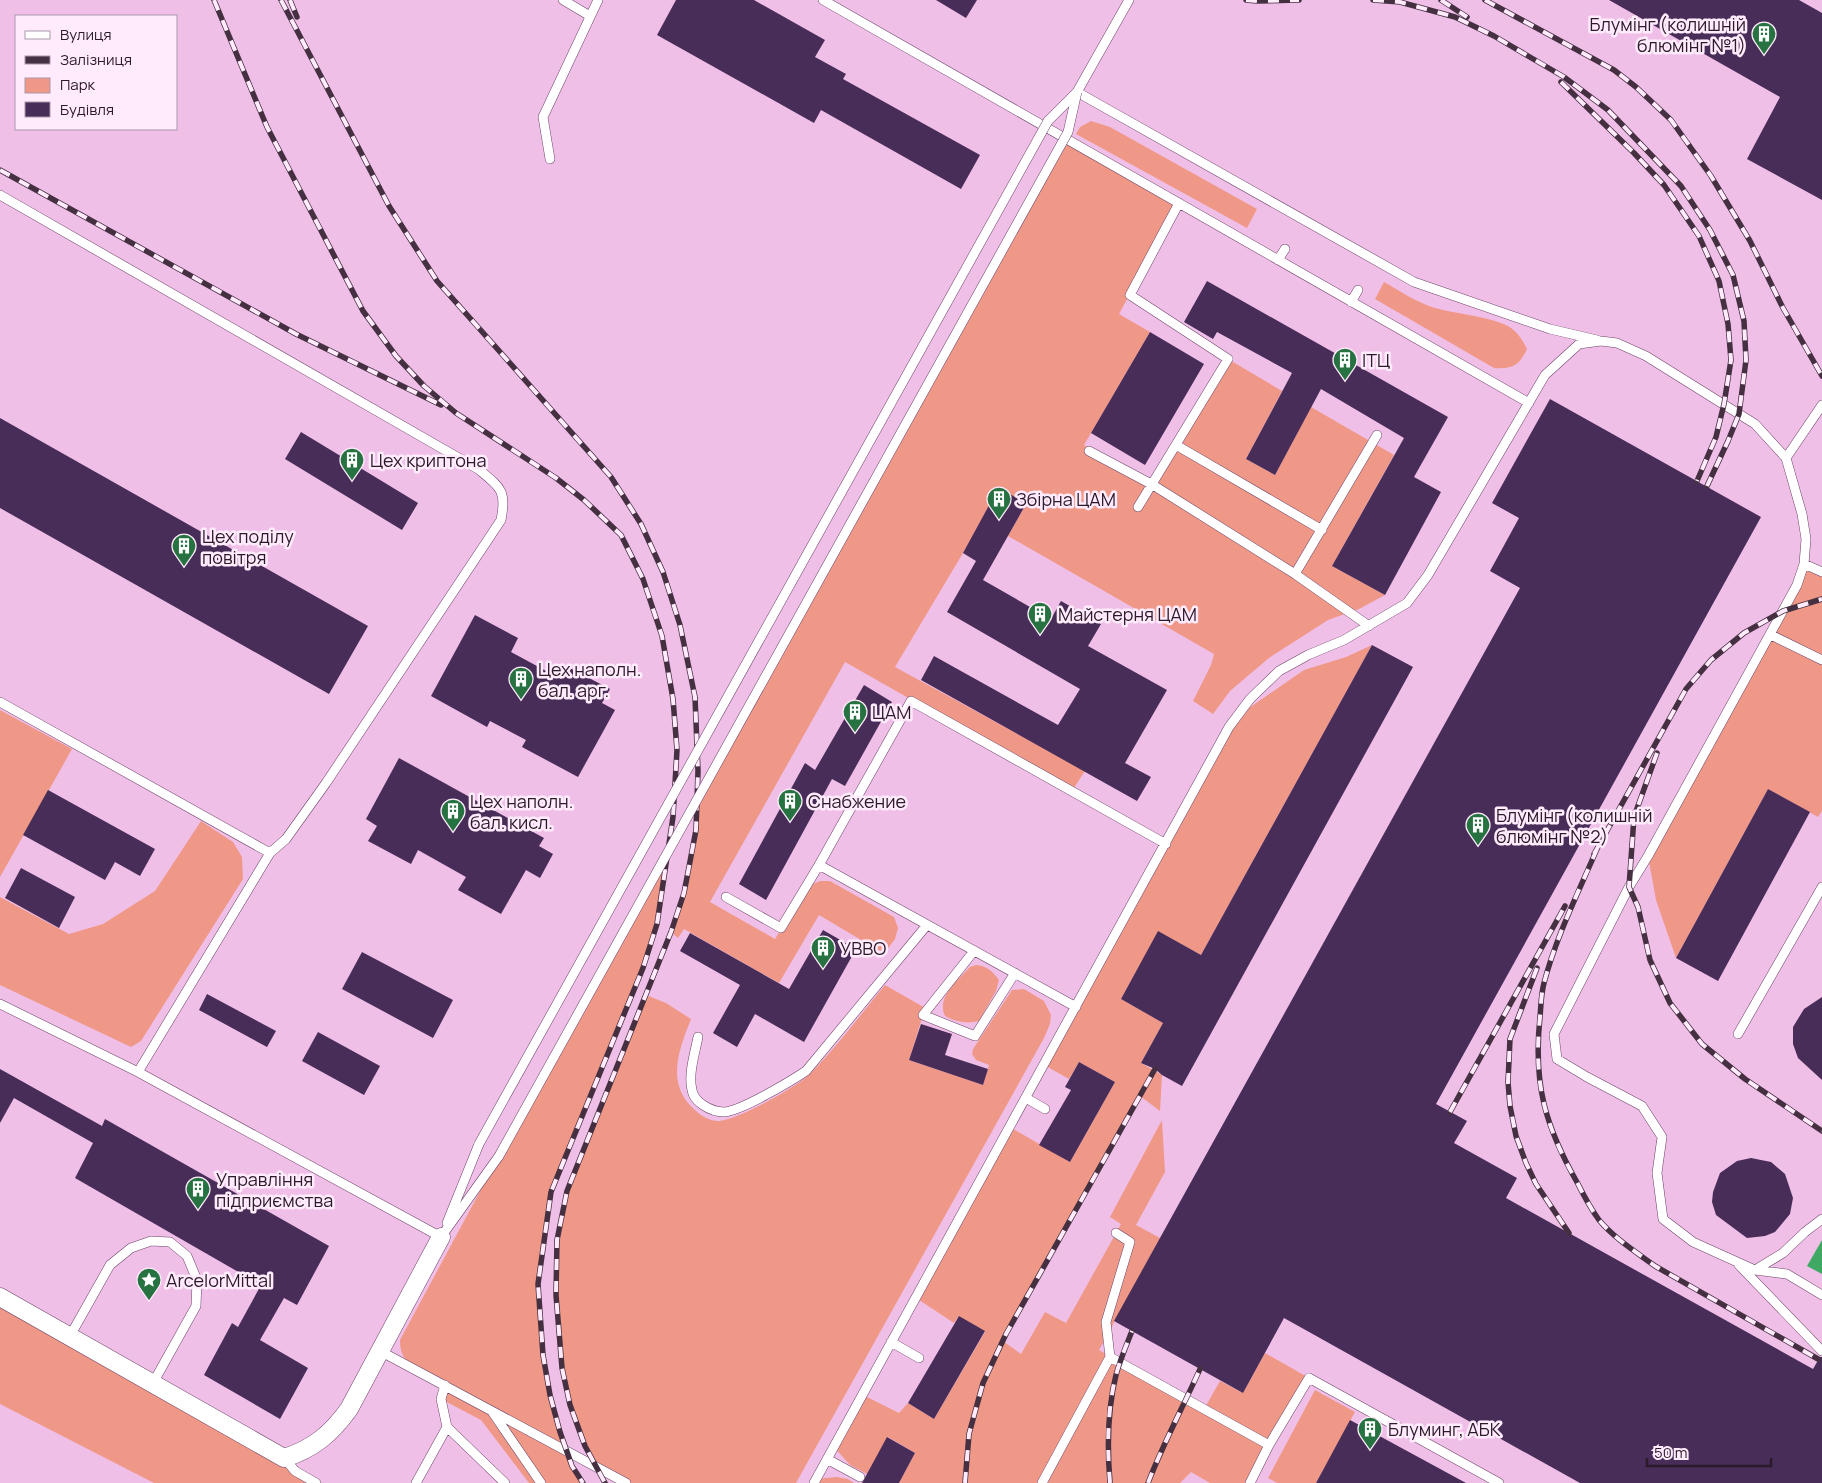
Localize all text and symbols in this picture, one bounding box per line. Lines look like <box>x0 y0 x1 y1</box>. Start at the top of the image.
place label: Блумінг (колишній блюмінг №1) <box>1590 12 1746 57</box>
legend <box>15 15 178 130</box>
building icon: Блумінг (колишній блюмінг №1) <box>1751 21 1777 55</box>
text: Вулиця <box>60 24 112 45</box>
text: Залізниця <box>60 49 132 70</box>
text: Парк <box>60 74 96 95</box>
text: Будівля <box>60 99 114 120</box>
building icon: ІТЦ <box>1332 347 1358 381</box>
place label: ІТЦ <box>1362 348 1390 372</box>
building icon: Цех криптона <box>339 447 365 481</box>
place label: Цех криптона <box>370 448 486 472</box>
building icon: Збірна ЦАМ <box>986 486 1012 520</box>
place label: Збірна ЦАМ <box>1016 487 1116 511</box>
place label: Цех поділу повітря <box>202 524 294 569</box>
building icon: Цех поділу повітря <box>171 533 197 567</box>
building icon: Майстерня ЦАМ <box>1027 601 1053 635</box>
place label: Майстерня ЦАМ <box>1058 602 1197 626</box>
place label: Цех наполн. бал. арг. <box>538 657 641 702</box>
building icon: Цех наполн. бал. арг. <box>508 666 534 700</box>
building icon: ЦАМ <box>842 699 868 733</box>
place label: ЦАМ <box>872 700 911 724</box>
building icon: Снабжение <box>777 788 803 822</box>
place label: Цех наполн. бал. кисл. <box>470 789 573 834</box>
place label: Снабжение <box>808 789 906 813</box>
building icon: Цех наполн. бал. кисл. <box>440 798 466 832</box>
place label: Блумінг (колишній блюмінг №2) <box>1496 803 1652 848</box>
building icon: Блумінг (колишній блюмінг №2) <box>1465 812 1491 846</box>
building icon: УВВО <box>810 935 836 969</box>
place label: УВВО <box>840 936 886 960</box>
place label: Управління підприємства <box>216 1167 333 1212</box>
building icon: Управління підприємства <box>185 1176 211 1210</box>
place icon: ArcelorMittal <box>136 1267 162 1301</box>
place label: ArcelorMittal <box>166 1268 272 1292</box>
building icon: Блуминг, АБК <box>1357 1416 1383 1450</box>
place label: Блуминг, АБК <box>1388 1417 1501 1441</box>
scale bar <box>1647 1436 1771 1468</box>
text: 50 m <box>1654 1442 1688 1463</box>

